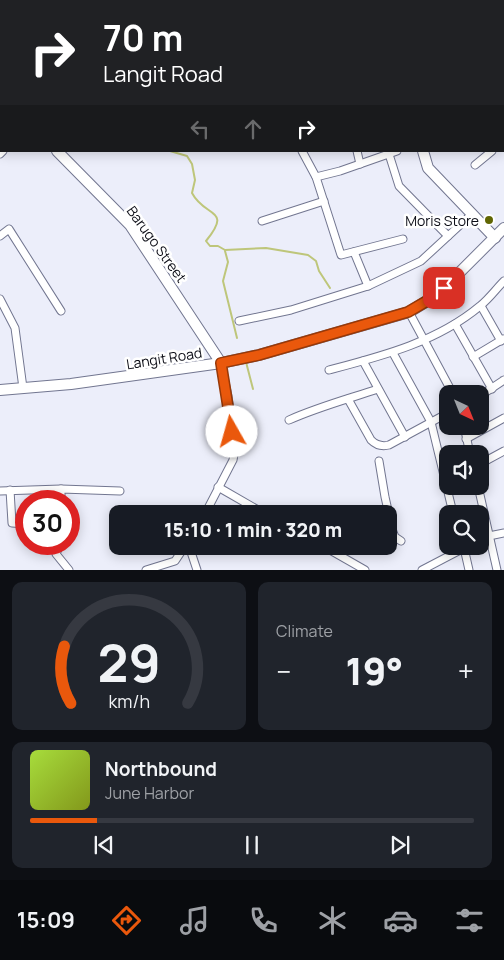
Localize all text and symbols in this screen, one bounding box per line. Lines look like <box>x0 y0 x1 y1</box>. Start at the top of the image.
text: 70 m <box>103 14 183 62</box>
icon: right <box>20 20 85 85</box>
text: Langit Road <box>103 59 223 89</box>
icon: left <box>186 115 214 143</box>
icon: ahead <box>239 115 267 143</box>
icon: right <box>292 115 320 143</box>
street label: Barugo Street <box>123 202 191 286</box>
place label: Moris Store <box>405 211 479 230</box>
marker: Moris Store <box>483 214 495 226</box>
pin <box>423 267 465 309</box>
icon: arrive <box>430 274 458 302</box>
street label: Langit Road <box>125 343 203 373</box>
north arrow <box>439 385 489 435</box>
map controls <box>439 385 489 555</box>
position arrow <box>205 405 257 457</box>
button: sound <box>439 445 489 495</box>
speed limit sign: 30 <box>15 490 80 555</box>
button: search <box>439 505 489 555</box>
text: 15:10 · 1 min · 320 m <box>164 517 342 543</box>
text: Climate <box>276 620 333 642</box>
text: 29 <box>97 627 161 698</box>
text: 19° <box>345 644 403 696</box>
text: − <box>276 652 291 690</box>
text: + <box>458 652 474 690</box>
text: km/h <box>108 689 150 713</box>
text: Northbound <box>105 756 217 782</box>
text: June Harbor <box>105 782 194 804</box>
icon: previous <box>90 831 118 859</box>
icon: pause <box>238 831 266 859</box>
icon: next <box>386 831 414 859</box>
icon: directions <box>109 903 144 938</box>
icon: music <box>177 903 212 938</box>
icon: phone <box>246 903 281 938</box>
icon: climate <box>315 903 350 938</box>
icon: car <box>383 903 418 938</box>
icon: filters <box>452 903 487 938</box>
text: 15:09 <box>17 905 75 935</box>

